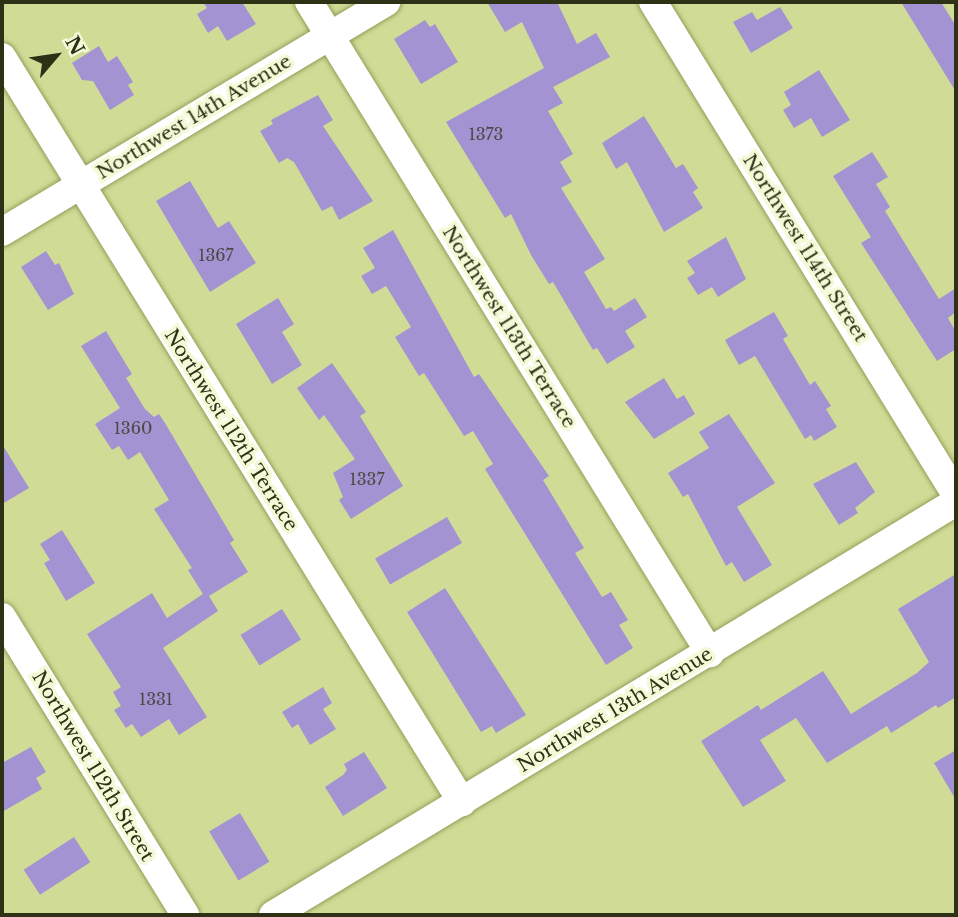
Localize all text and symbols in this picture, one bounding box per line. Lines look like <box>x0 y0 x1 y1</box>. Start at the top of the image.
north arrow <box>21 21 91 91</box>
text: N <box>60 32 89 59</box>
street label: Northwest 14th Avenue <box>92 50 296 184</box>
house number: 1373 <box>469 124 503 144</box>
street label: Northwest 114th Street <box>738 150 872 346</box>
street label: Northwest 113th Terrace <box>437 222 581 432</box>
house number: 1367 <box>198 245 234 265</box>
street label: Northwest 112th Terrace <box>159 325 303 535</box>
house number: 1360 <box>114 418 152 438</box>
house number: 1337 <box>350 469 384 489</box>
street label: Northwest 13th Avenue <box>513 643 717 777</box>
street label: Northwest 112th Street <box>27 667 159 865</box>
house number: 1331 <box>139 689 173 709</box>

